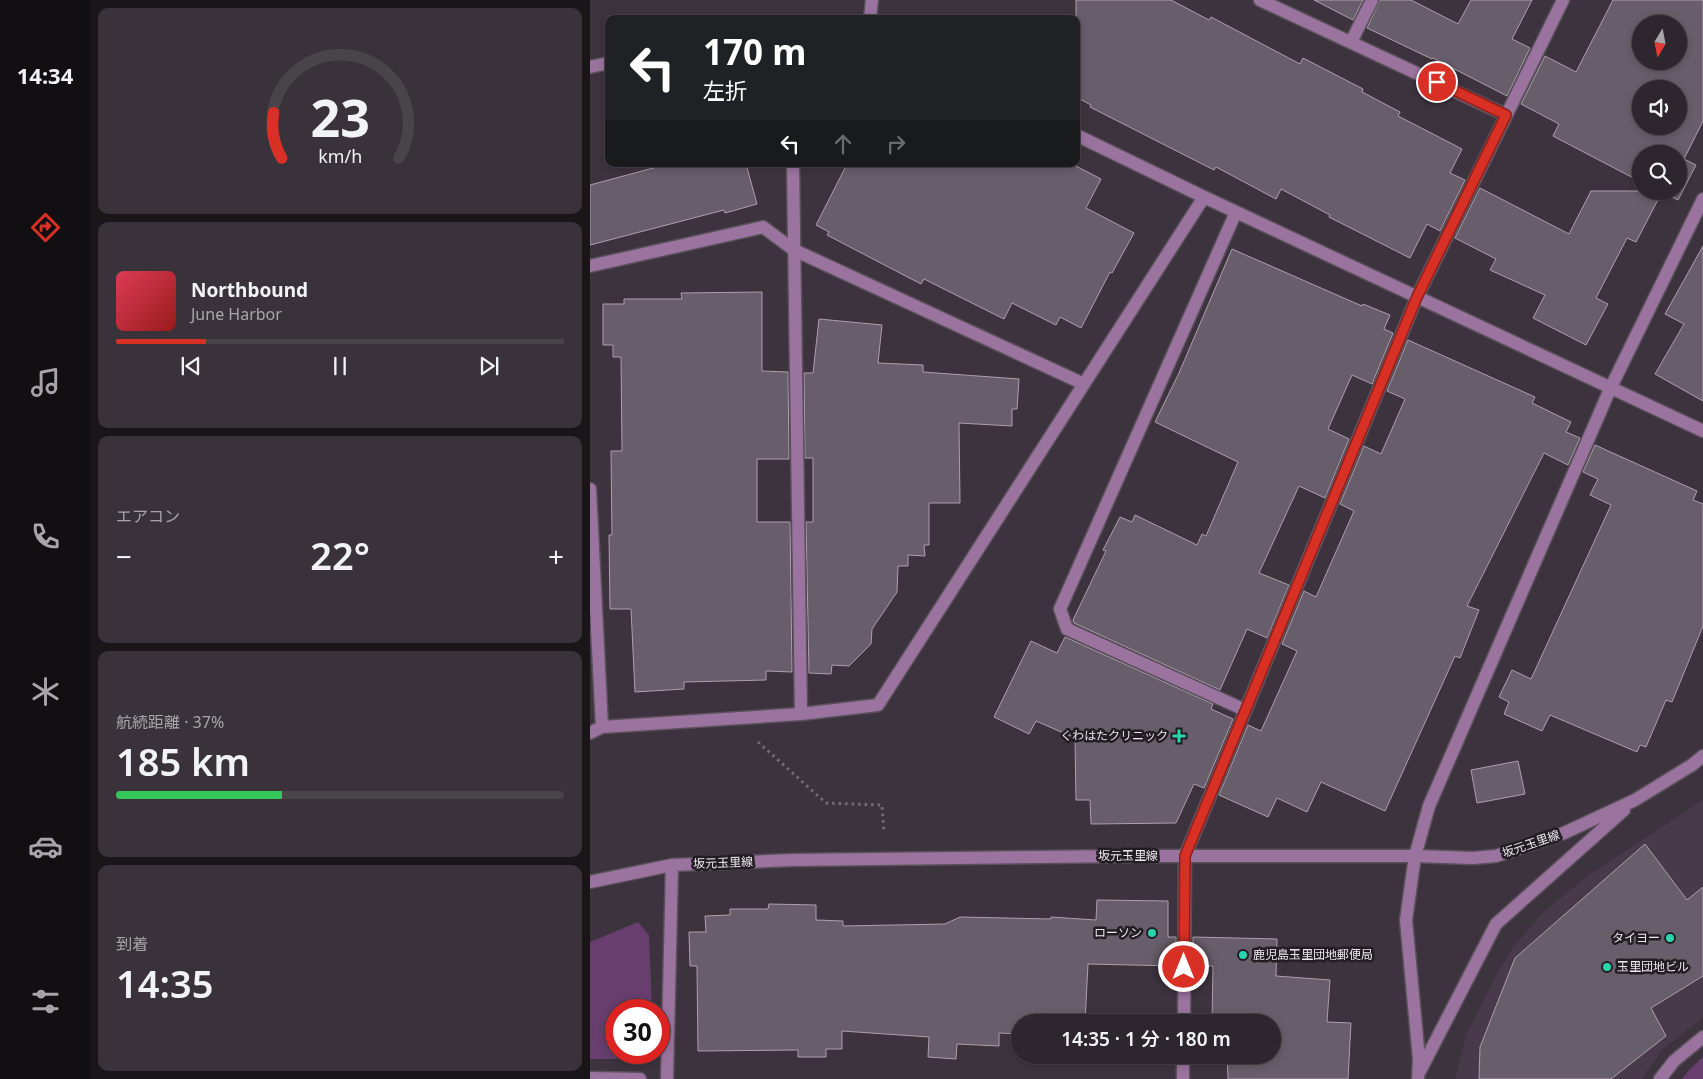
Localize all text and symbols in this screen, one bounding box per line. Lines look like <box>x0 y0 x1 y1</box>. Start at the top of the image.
north arrow <box>1632 15 1688 70</box>
map controls <box>1632 15 1687 200</box>
text: 170 m <box>703 28 806 75</box>
icon: left <box>620 35 685 100</box>
text: 14:34 <box>17 60 73 90</box>
pin <box>1416 61 1458 103</box>
icon: arrive <box>1423 68 1451 96</box>
text: 左折 <box>703 75 747 105</box>
button: sound <box>1632 80 1687 135</box>
text: 23 <box>310 81 370 152</box>
icon: left <box>776 130 804 158</box>
icon: ahead <box>829 130 857 158</box>
icon: right <box>882 130 910 158</box>
text: km/h <box>318 144 362 168</box>
button: search <box>1632 145 1687 200</box>
icon: directions <box>28 210 63 245</box>
text: Northbound <box>191 277 308 303</box>
text: June Harbor <box>191 303 282 325</box>
icon: previous <box>177 352 205 380</box>
icon: pause <box>326 352 354 380</box>
icon: next <box>475 352 503 380</box>
icon: music <box>28 365 63 400</box>
text: エアコン <box>116 505 180 527</box>
icon: phone <box>28 519 63 554</box>
text: 22° <box>310 529 370 581</box>
text: − <box>116 537 132 575</box>
text: + <box>548 537 564 575</box>
icon: climate <box>28 674 63 709</box>
text: 航続距離 · 37% <box>116 711 224 733</box>
place label: くわはたクリニック <box>1060 727 1168 744</box>
marker: くわはたクリニック <box>1172 729 1186 743</box>
text: 185 km <box>116 735 250 787</box>
street label: 坂元玉里線 <box>1500 826 1562 861</box>
icon: car <box>28 829 63 864</box>
street label: 坂元玉里線 <box>1098 847 1158 864</box>
street label: 坂元玉里線 <box>693 853 753 872</box>
place label: ローソン <box>1094 924 1142 941</box>
marker: ローソン <box>1146 927 1158 939</box>
place label: タイヨー <box>1612 929 1660 946</box>
marker: タイヨー <box>1664 932 1676 944</box>
text: 到着 <box>116 933 148 955</box>
position arrow <box>1157 940 1209 992</box>
place label: 鹿児島玉里団地郵便局 <box>1253 946 1373 963</box>
marker: 鹿児島玉里団地郵便局 <box>1237 949 1249 961</box>
text: 14:35 <box>116 957 213 1009</box>
place label: 玉里団地ビル <box>1617 958 1689 975</box>
marker: 玉里団地ビル <box>1601 961 1613 973</box>
icon: filters <box>28 984 63 1019</box>
speed limit sign: 30 <box>605 999 670 1064</box>
text: 14:35 · 1 分 · 180 m <box>1061 1026 1231 1052</box>

